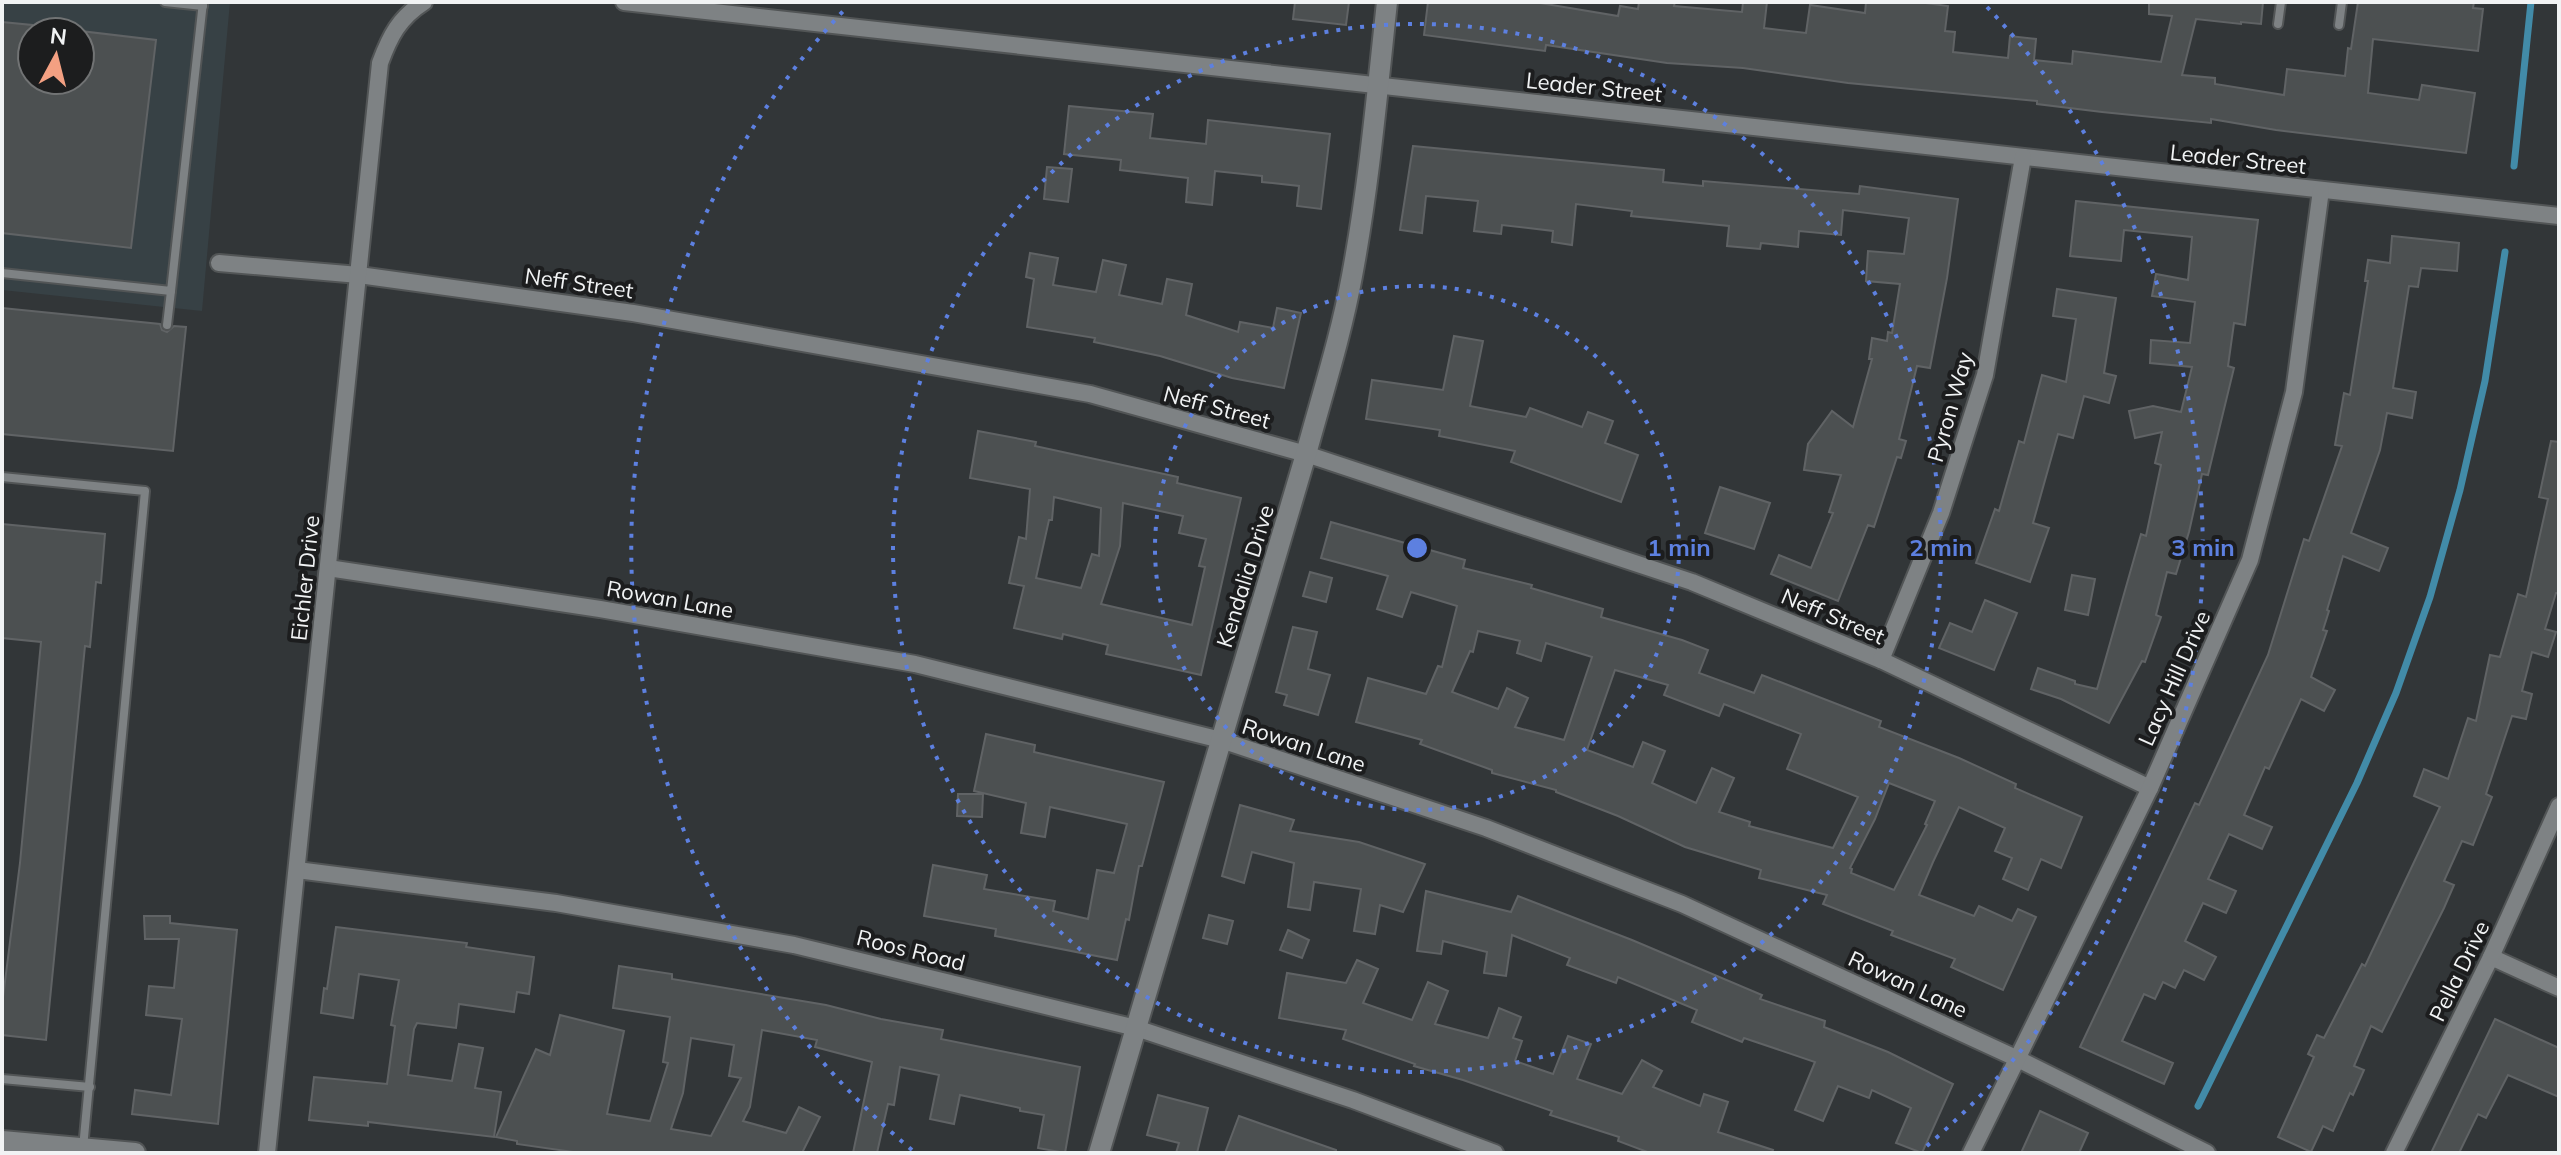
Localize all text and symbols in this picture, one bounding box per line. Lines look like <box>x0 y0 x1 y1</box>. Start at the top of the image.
north arrow <box>16 16 96 96</box>
text: N <box>48 21 68 51</box>
street label: Leader Street <box>1525 66 1664 108</box>
street label: Leader Street <box>2169 138 2308 180</box>
street label: Neff Street <box>523 262 635 305</box>
street label: Pyron Way <box>1921 349 1979 465</box>
street label: Neff Street <box>1160 379 1274 435</box>
street label: Kendalia Drive <box>1210 501 1280 651</box>
street label: Eichler Drive <box>284 514 326 642</box>
text: 1 min <box>1647 532 1711 562</box>
text: 2 min <box>1909 532 1973 562</box>
text: 3 min <box>2171 532 2235 562</box>
centre of rings <box>1403 534 1431 562</box>
street label: Rowan Lane <box>604 574 736 624</box>
street label: Neff Street <box>1777 582 1889 650</box>
street label: Lacy Hill Drive <box>2132 606 2216 750</box>
street label: Rowan Lane <box>1239 712 1369 778</box>
street label: Pella Drive <box>2423 916 2495 1026</box>
street label: Roos Road <box>854 923 968 977</box>
street label: Rowan Lane <box>1844 944 1972 1024</box>

